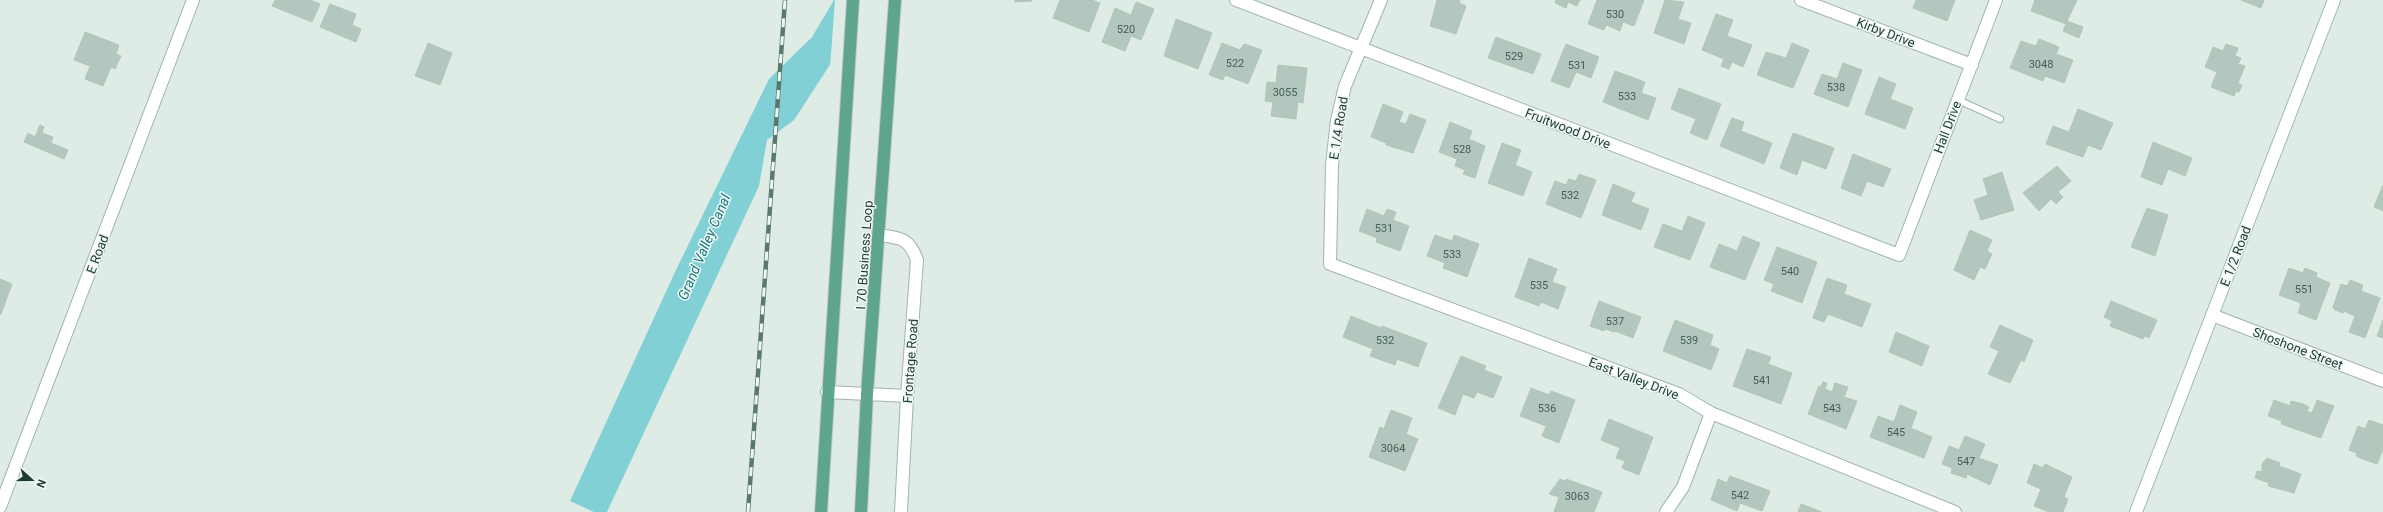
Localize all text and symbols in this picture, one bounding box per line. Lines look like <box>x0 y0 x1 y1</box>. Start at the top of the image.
house number: 530 <box>1606 8 1624 21</box>
street label: Kirby Drive <box>1854 14 1917 51</box>
house number: 520 <box>1117 23 1135 36</box>
house number: 529 <box>1505 50 1523 63</box>
house number: 522 <box>1226 57 1244 70</box>
house number: 3048 <box>2029 58 2053 71</box>
house number: 531 <box>1568 59 1586 72</box>
house number: 538 <box>1827 81 1845 94</box>
house number: 3055 <box>1273 86 1297 99</box>
house number: 533 <box>1618 90 1636 103</box>
street label: E 1/4 Road <box>1326 95 1351 161</box>
street label: Hall Drive <box>1931 99 1964 156</box>
street label: Fruitwood Drive <box>1523 105 1613 152</box>
house number: 528 <box>1453 143 1471 156</box>
house number: 532 <box>1561 189 1579 202</box>
water label: Grand Valley Canal <box>675 191 734 302</box>
street label: I 70 Business Loop <box>853 200 876 310</box>
house number: 531 <box>1375 222 1393 235</box>
street label: E 1/2 Road <box>2217 224 2254 289</box>
street label: E Road <box>83 233 112 276</box>
house number: 533 <box>1443 248 1461 261</box>
house number: 540 <box>1781 265 1799 278</box>
house number: 535 <box>1530 279 1548 292</box>
house number: 551 <box>2295 283 2313 296</box>
house number: 537 <box>1606 315 1624 328</box>
street label: Frontage Road <box>900 318 921 404</box>
street label: Shoshone Street <box>2251 324 2345 373</box>
house number: 532 <box>1376 334 1394 347</box>
house number: 539 <box>1680 334 1698 347</box>
street label: East Valley Drive <box>1587 354 1681 403</box>
house number: 541 <box>1753 374 1771 387</box>
house number: 536 <box>1538 402 1556 415</box>
house number: 543 <box>1823 402 1841 415</box>
house number: 545 <box>1887 426 1905 439</box>
house number: 3064 <box>1381 442 1405 455</box>
house number: 547 <box>1957 455 1975 468</box>
north arrow <box>12 460 52 500</box>
text: N <box>33 477 48 490</box>
house number: 542 <box>1731 489 1749 502</box>
house number: 3063 <box>1565 490 1589 503</box>

